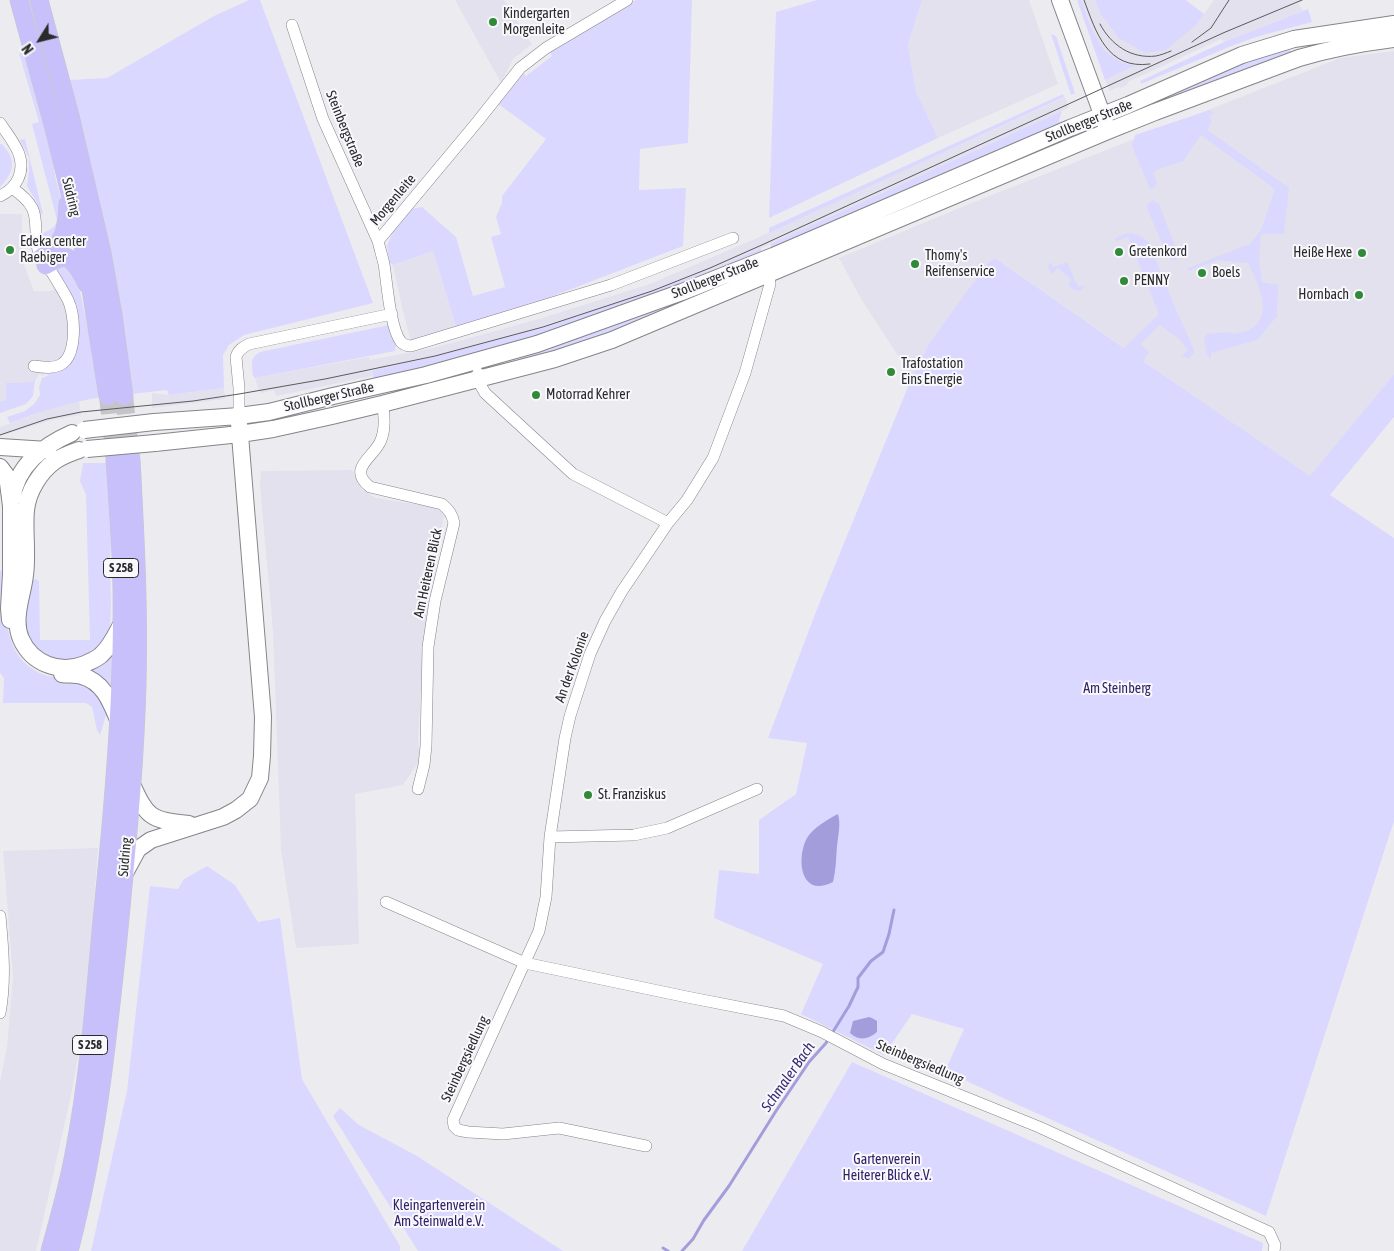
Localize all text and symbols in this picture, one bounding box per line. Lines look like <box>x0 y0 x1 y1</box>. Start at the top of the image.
place label: Kindergarten Morgenleite <box>503 6 570 38</box>
north arrow <box>15 15 65 65</box>
marker: Kindergarten Morgenleite <box>487 16 499 28</box>
text: N <box>19 41 37 57</box>
street label: Steinbergstraße <box>322 88 368 170</box>
street label: Stollberger Straße <box>1043 96 1135 146</box>
street label: Morgenleite <box>367 171 419 229</box>
street label: Südring <box>58 176 84 218</box>
place label: Edeka center Raebiger <box>20 234 86 266</box>
marker: Edeka center Raebiger <box>4 244 16 256</box>
place label: Gretenkord <box>1129 244 1187 260</box>
place label: Heiße Hexe <box>1293 245 1352 261</box>
marker: Gretenkord <box>1113 246 1125 258</box>
marker: Heiße Hexe <box>1356 247 1368 259</box>
place label: Thomy's Reifenservice <box>925 248 995 280</box>
street label: Stollberger Straße <box>669 254 761 302</box>
marker: Thomy's Reifenservice <box>909 258 921 270</box>
place label: Boels <box>1212 265 1240 281</box>
marker: Boels <box>1196 267 1208 279</box>
place label: PENNY <box>1134 273 1170 289</box>
marker: PENNY <box>1118 275 1130 287</box>
place label: Hornbach <box>1298 287 1349 303</box>
marker: Hornbach <box>1353 289 1365 301</box>
place label: Trafostation Eins Energie <box>901 356 963 388</box>
marker: Trafostation Eins Energie <box>885 366 897 378</box>
street label: Stollberger Straße <box>282 378 376 416</box>
place label: Motorrad Kehrer <box>546 387 630 403</box>
marker: Motorrad Kehrer <box>530 389 542 401</box>
street label: Am Heiteren Blick <box>410 527 446 619</box>
road number: S 258 <box>104 558 138 578</box>
street label: An der Kolonie <box>551 629 593 705</box>
park label: Am Steinberg <box>1083 681 1151 697</box>
place label: St. Franziskus <box>598 787 666 803</box>
marker: St. Franziskus <box>582 789 594 801</box>
street label: Südring <box>115 837 135 877</box>
street label: Steinbergsiedlung <box>438 1013 492 1105</box>
road number: S 258 <box>72 1036 108 1054</box>
street label: Steinbergsiedlung <box>874 1036 966 1088</box>
water label: Schmaler Bach <box>757 1039 819 1115</box>
park label: Gartenverein Heiterer Blick e.V. <box>843 1152 931 1184</box>
park label: Kleingartenverein Am Steinwald e.V. <box>393 1198 485 1230</box>

